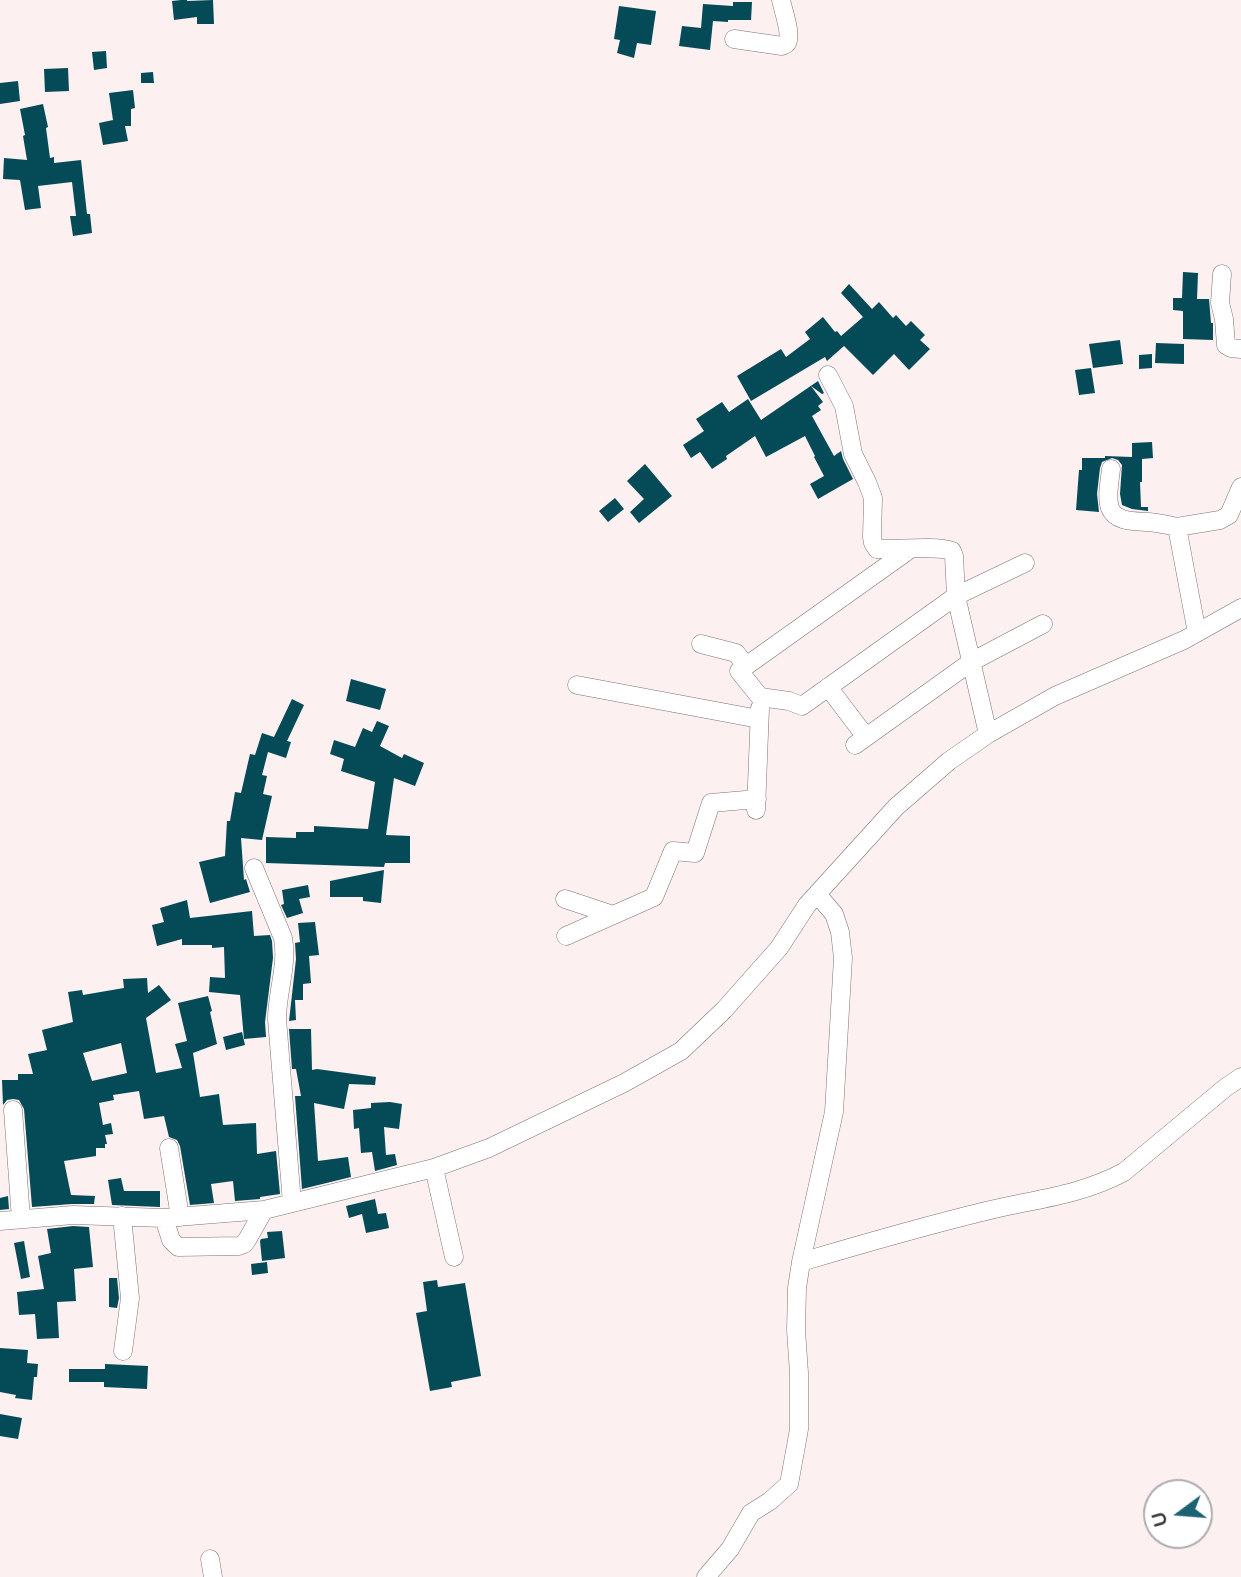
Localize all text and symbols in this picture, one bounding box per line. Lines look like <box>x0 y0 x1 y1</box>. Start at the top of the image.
north arrow <box>1143 1479 1213 1549</box>
text: U <box>1147 1509 1172 1529</box>

